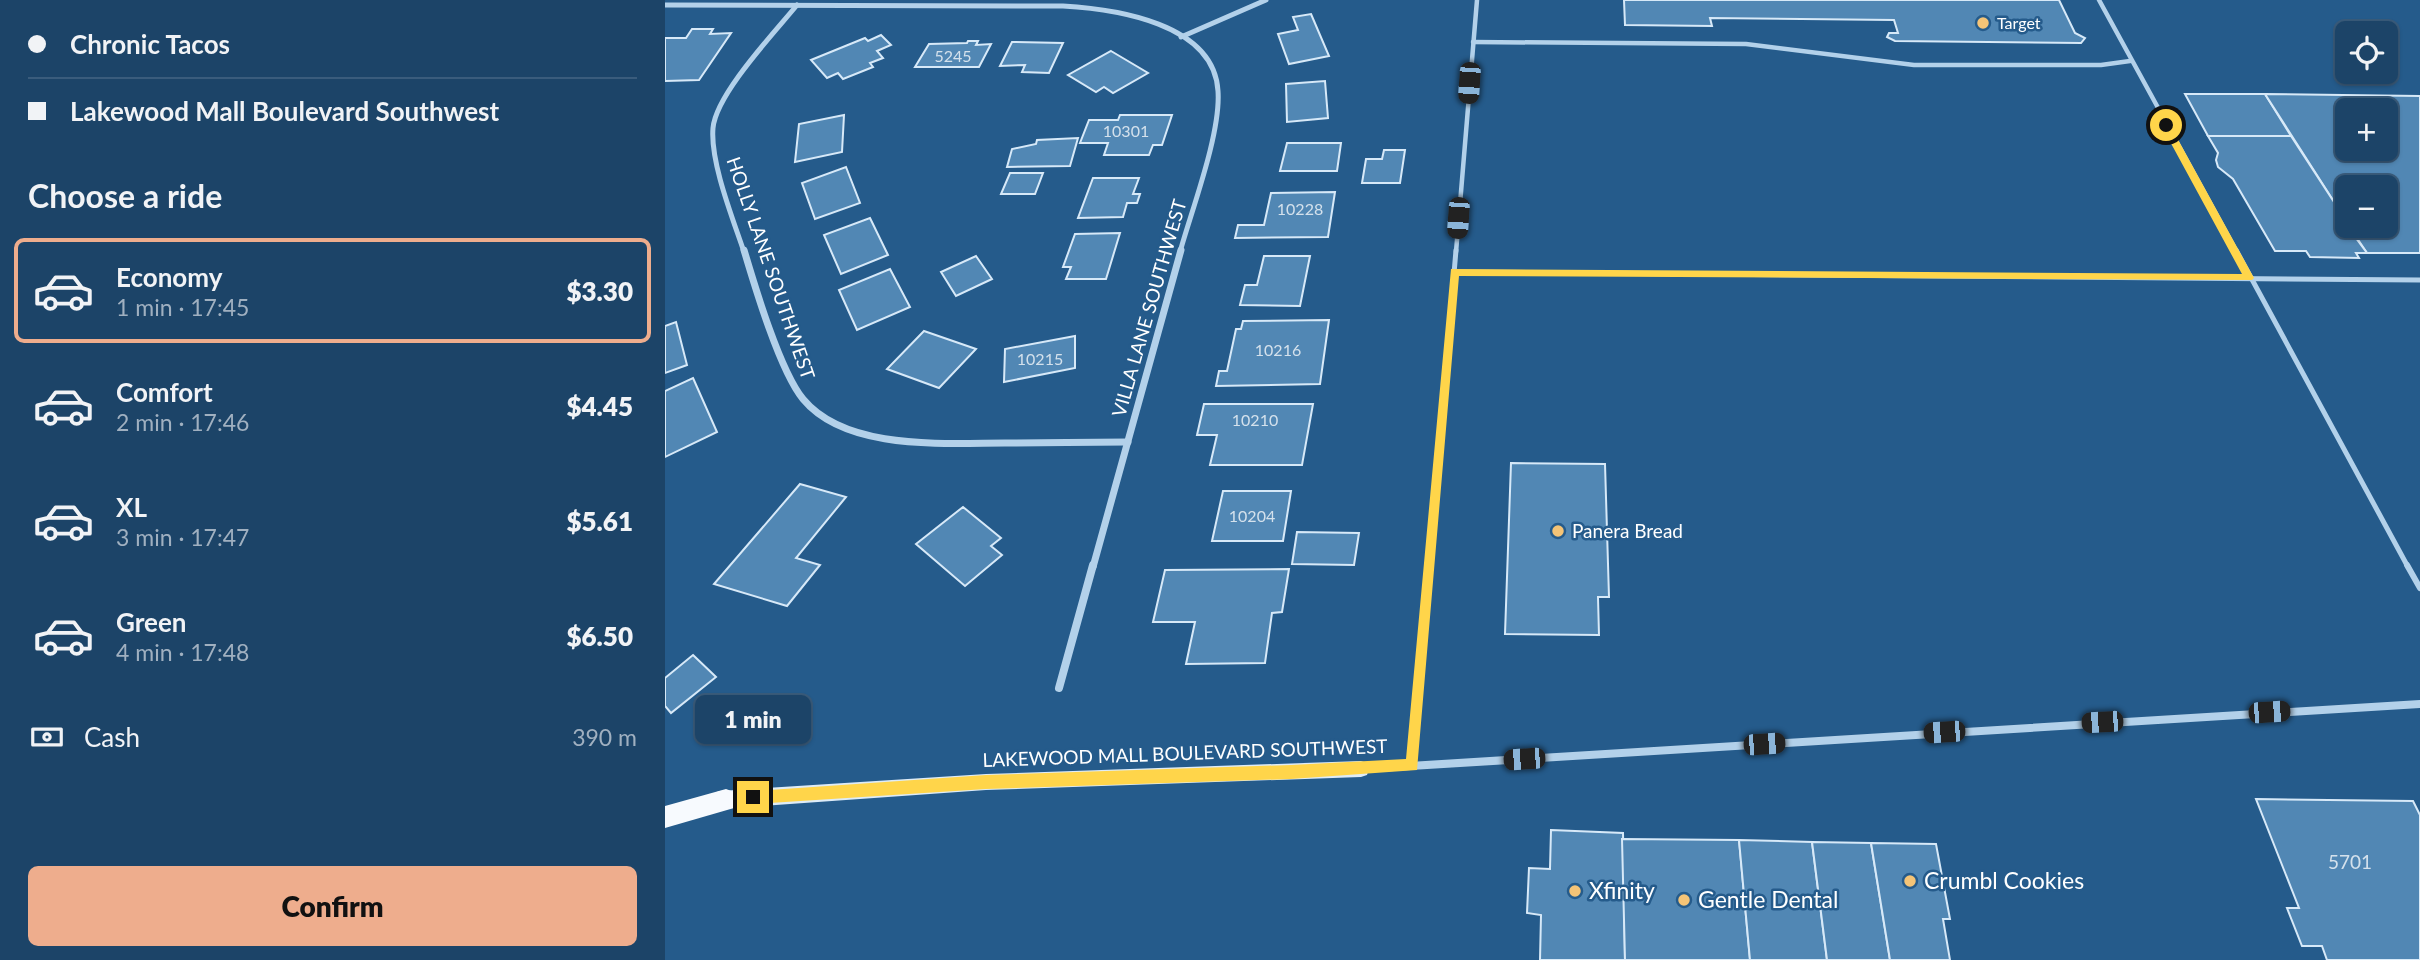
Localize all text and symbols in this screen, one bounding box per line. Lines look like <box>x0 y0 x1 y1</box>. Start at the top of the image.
place label: Target <box>1997 13 2041 32</box>
marker: Target <box>1975 15 1991 31</box>
map controls <box>2335 21 2398 238</box>
button: locate <box>2335 21 2398 84</box>
text: Chronic Tacos <box>70 28 230 60</box>
house number: 5245 <box>934 46 972 65</box>
car <box>1458 61 1481 105</box>
text: Lakewood Mall Boulevard Southwest <box>70 95 499 127</box>
button: + <box>2335 98 2398 161</box>
route start <box>2150 109 2182 141</box>
house number: 10301 <box>1103 121 1149 140</box>
street label: HOLLY LANE SOUTHWEST <box>723 154 820 382</box>
button: − <box>2335 175 2398 238</box>
text: Choose a ride <box>28 176 222 215</box>
street label: VILLA LANE SOUTHWEST <box>1106 196 1191 419</box>
car <box>1447 196 1470 240</box>
house number: 10228 <box>1277 199 1323 218</box>
icon: car <box>32 259 95 322</box>
text: Economy <box>116 261 222 293</box>
text: $3.30 <box>566 275 633 307</box>
text: 1 min · 17:45 <box>116 293 249 321</box>
house number: 10216 <box>1255 340 1301 359</box>
house number: 10215 <box>1017 349 1063 368</box>
icon: car <box>32 374 95 437</box>
text: Comfort <box>116 376 213 408</box>
text: $4.45 <box>566 390 633 422</box>
text: 2 min · 17:46 <box>116 408 249 436</box>
house number: 10210 <box>1232 410 1278 429</box>
icon: car <box>32 489 95 552</box>
text: XL <box>116 491 147 523</box>
text: $5.61 <box>566 505 633 537</box>
house number: 10204 <box>1229 506 1275 525</box>
place label: Panera Bread <box>1572 519 1683 542</box>
text: 3 min · 17:47 <box>116 523 249 551</box>
marker: Panera Bread <box>1550 523 1566 539</box>
icon: car <box>32 604 95 667</box>
text: Green <box>116 606 186 638</box>
text: $6.50 <box>566 620 633 652</box>
text: 4 min · 17:48 <box>116 638 249 666</box>
callout: 1 min <box>695 696 811 744</box>
car <box>2248 700 2291 724</box>
text: 1 min <box>724 705 782 733</box>
car <box>2081 710 2124 734</box>
icon: cash <box>28 718 66 756</box>
car <box>1923 720 1966 744</box>
text: Cash <box>84 721 140 753</box>
text: 390 m <box>572 723 637 751</box>
car <box>1743 732 1786 756</box>
street label: LAKEWOOD MALL BOULEVARD SOUTHWEST <box>982 734 1388 771</box>
car <box>1503 747 1546 771</box>
route end <box>737 781 769 813</box>
house number: 5701 <box>2328 850 2372 873</box>
button: Confirm <box>28 866 637 946</box>
place label: Crumbl Cookies <box>1924 866 2084 894</box>
marker: Crumbl Cookies <box>1902 873 1918 889</box>
place label: Xfinity <box>1589 876 1655 904</box>
marker: Xfinity <box>1567 883 1583 899</box>
place label: Gentle Dental <box>1698 885 1838 913</box>
marker: Gentle Dental <box>1676 892 1692 908</box>

